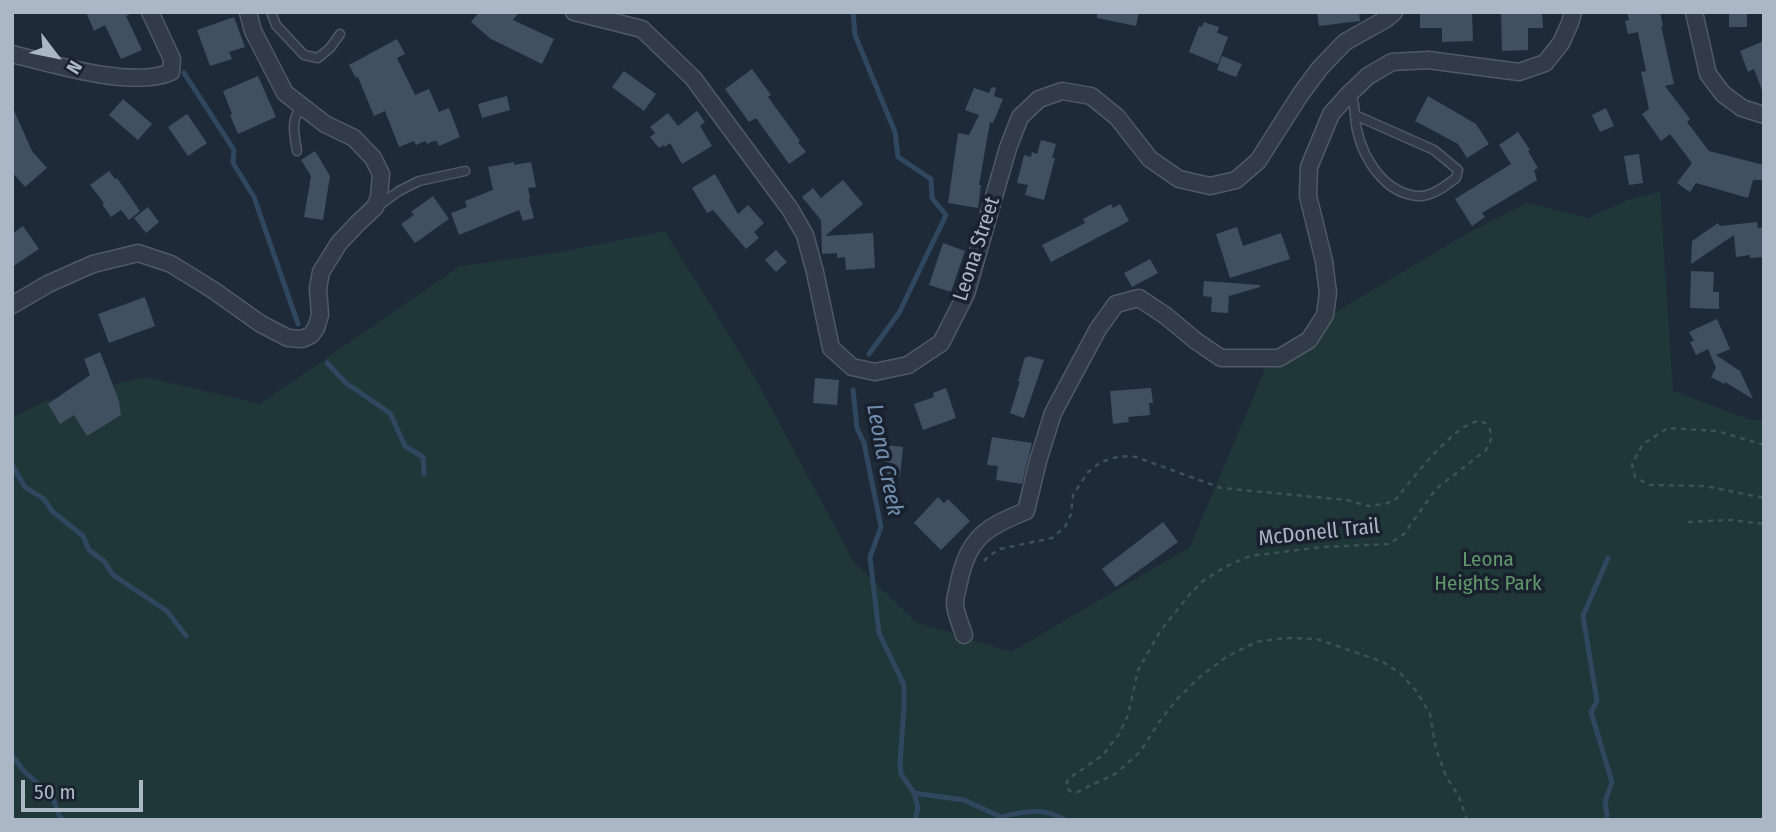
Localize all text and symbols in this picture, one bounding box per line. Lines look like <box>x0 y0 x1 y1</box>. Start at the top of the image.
north arrow <box>21 21 91 91</box>
text: N <box>61 56 87 78</box>
street label: Leona Street <box>948 194 1006 304</box>
water label: Leona Creek <box>860 402 908 518</box>
street label: McDonell Trail <box>1257 514 1381 552</box>
park label: Leona Heights Park <box>1434 547 1542 597</box>
scale bar <box>24 766 147 810</box>
text: 50 m <box>34 779 76 805</box>

